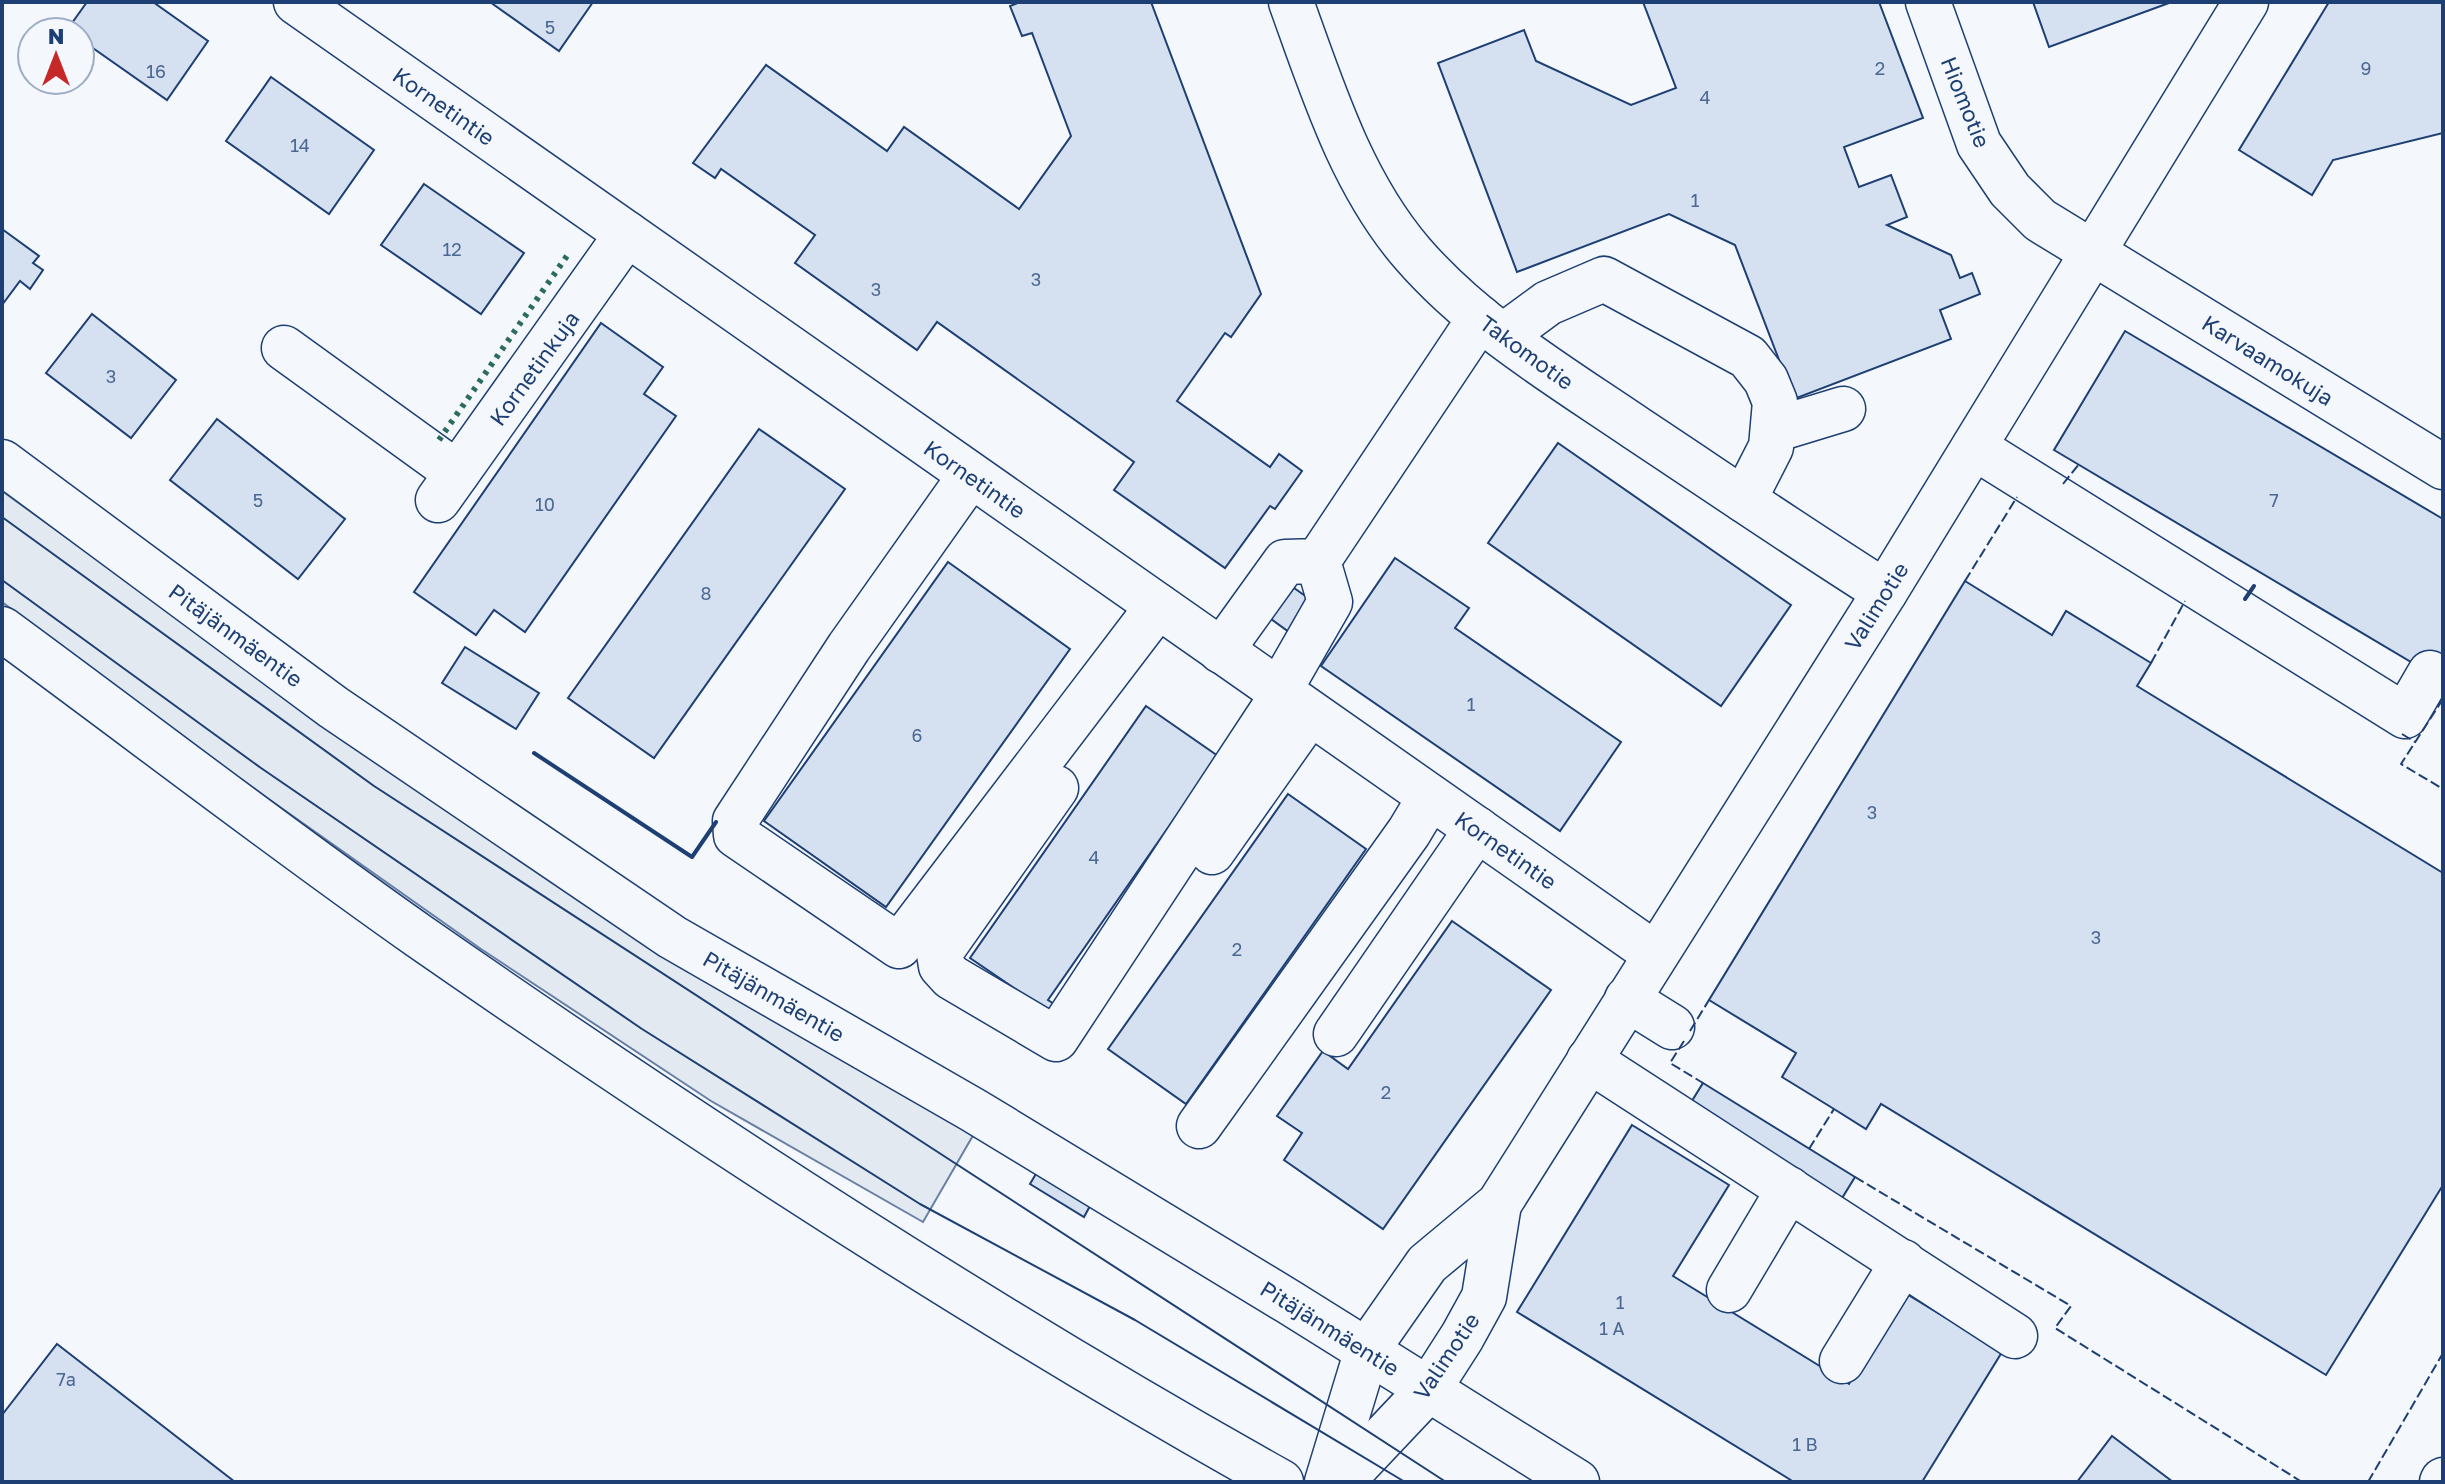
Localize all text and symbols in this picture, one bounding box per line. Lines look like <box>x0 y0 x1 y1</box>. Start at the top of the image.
north arrow <box>16 16 96 96</box>
house number: 5 <box>545 16 555 38</box>
text: N <box>48 22 64 49</box>
street label: Hiomotie <box>1936 52 1996 152</box>
house number: 2 <box>1875 57 1885 79</box>
house number: 9 <box>2361 57 2371 79</box>
house number: 16 <box>146 60 166 82</box>
street label: Kornetintie <box>388 61 500 151</box>
house number: 4 <box>1700 86 1711 108</box>
house number: 14 <box>290 134 310 156</box>
house number: 1 <box>1691 189 1700 211</box>
house number: 12 <box>442 238 462 260</box>
house number: 3 <box>1031 268 1041 290</box>
house number: 3 <box>871 278 881 300</box>
street label: Kornetinkuja <box>483 305 585 431</box>
street label: Takomotie <box>1475 309 1579 395</box>
street label: Karvaamokuja <box>2197 309 2339 411</box>
house number: 3 <box>106 365 116 387</box>
street label: Kornetintie <box>919 434 1031 524</box>
house number: 5 <box>253 489 263 511</box>
house number: 7 <box>2269 489 2279 511</box>
house number: 10 <box>535 493 555 515</box>
street label: Valimotie <box>1838 557 1914 655</box>
street label: Pitäjänmäentie <box>164 577 308 693</box>
house number: 8 <box>701 582 711 604</box>
house number: 1 <box>1467 693 1476 715</box>
house number: 6 <box>912 724 922 746</box>
house number: 3 <box>1867 801 1877 823</box>
street label: Kornetintie <box>1450 805 1562 895</box>
house number: 4 <box>1089 846 1100 868</box>
house number: 3 <box>2091 926 2101 948</box>
house number: 2 <box>1232 938 1242 960</box>
street label: Pitäjänmäentie <box>698 945 850 1047</box>
house number: 2 <box>1381 1081 1391 1103</box>
street label: Pitäjänmäentie <box>1255 1274 1405 1382</box>
house number: 1 <box>1616 1291 1625 1313</box>
street label: Valimotie <box>1407 1307 1485 1405</box>
house number: 1 A <box>1599 1317 1625 1339</box>
house number: 7a <box>56 1368 76 1390</box>
house number: 1 B <box>1792 1433 1818 1455</box>

